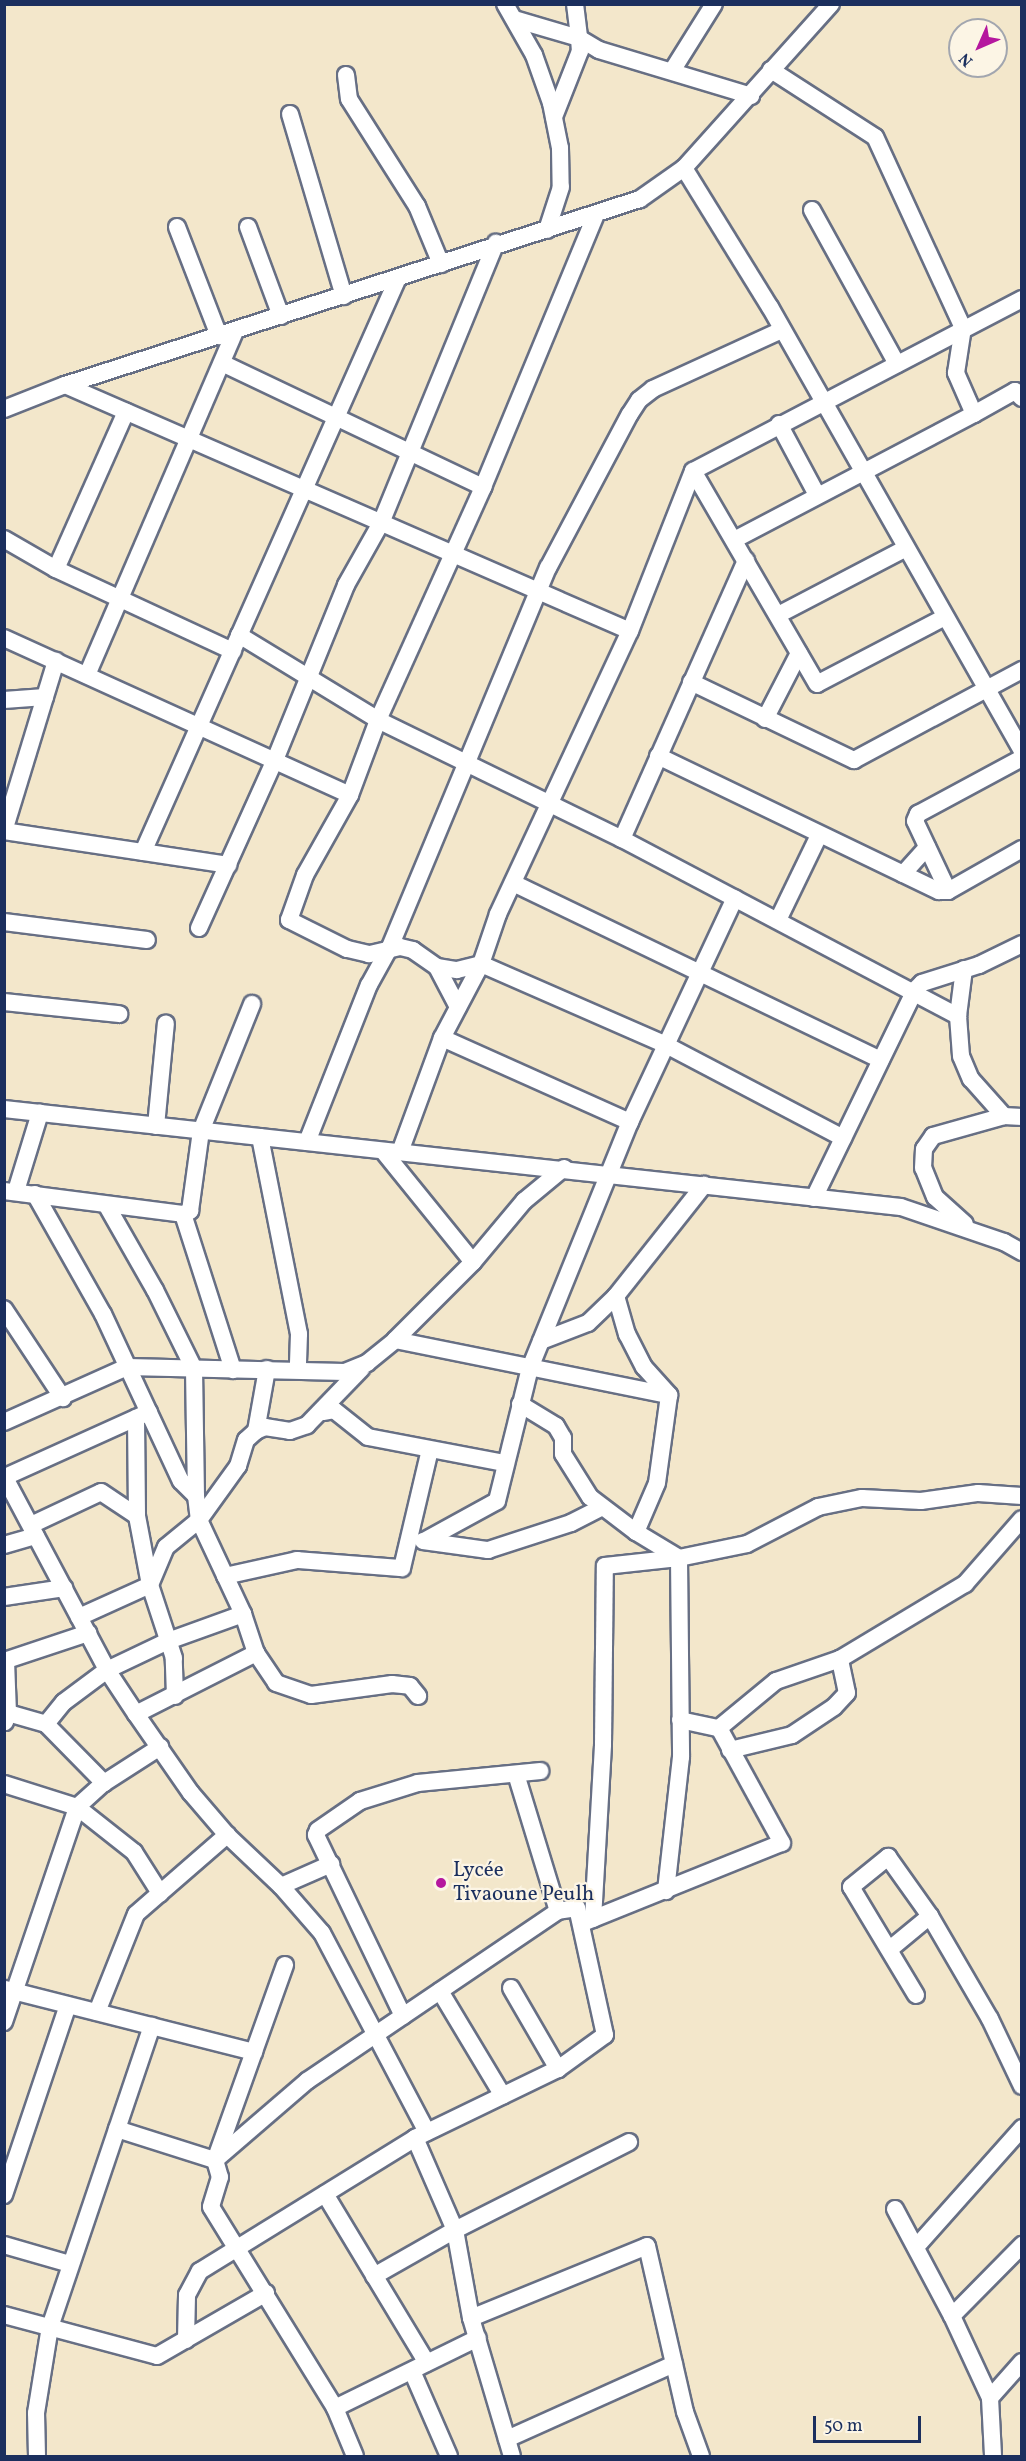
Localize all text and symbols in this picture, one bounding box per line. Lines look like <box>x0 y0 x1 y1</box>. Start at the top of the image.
north arrow <box>948 18 1008 78</box>
text: N <box>955 47 979 71</box>
place label: Lycée Tivaoune Peulh <box>453 1858 594 1908</box>
marker: Lycée Tivaoune Peulh <box>434 1876 448 1890</box>
scale bar <box>816 2404 924 2442</box>
text: 50 m <box>824 2414 863 2439</box>

